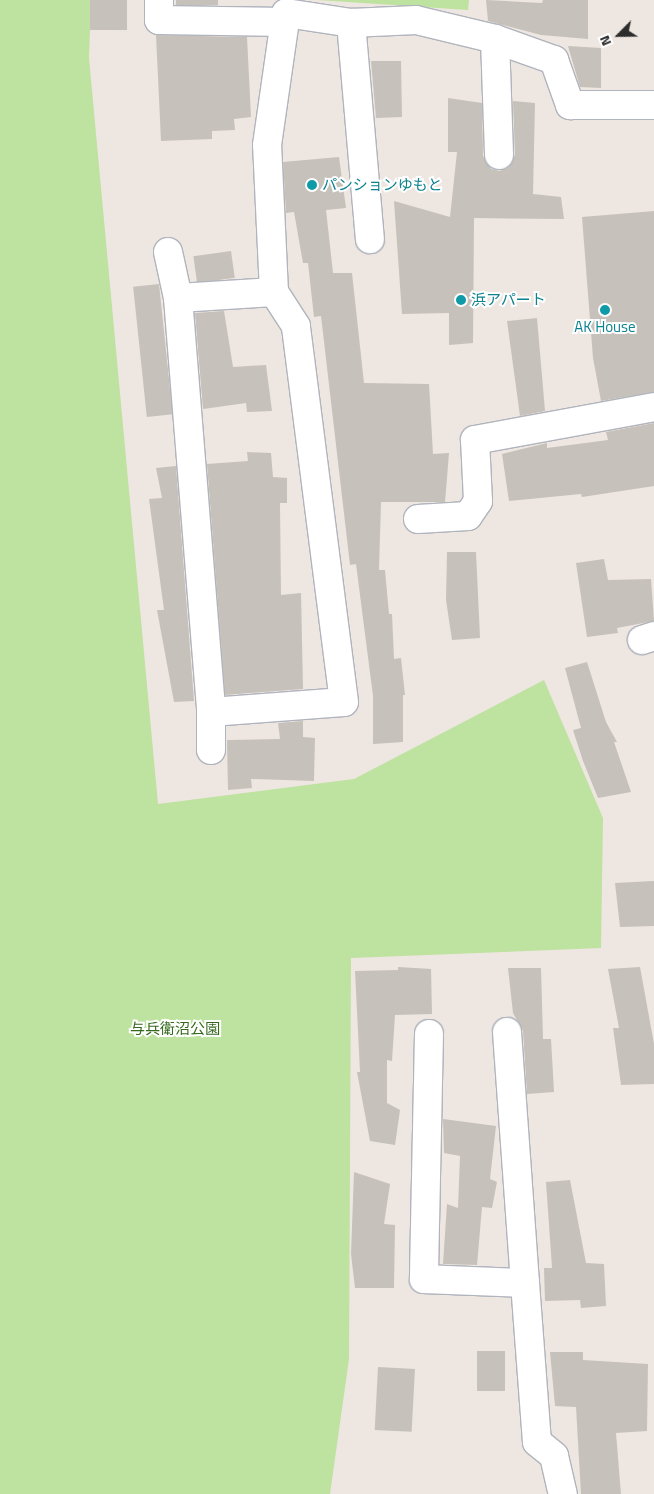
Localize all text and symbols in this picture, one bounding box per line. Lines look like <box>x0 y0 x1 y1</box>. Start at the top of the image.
north arrow <box>594 10 644 60</box>
text: N <box>593 32 616 50</box>
place label: パンションゆもと <box>322 176 442 194</box>
marker: パンションゆもと <box>306 179 318 191</box>
place label: 浜アパート <box>471 291 546 309</box>
marker: 浜アパート <box>455 294 467 306</box>
marker: AK House <box>599 304 611 316</box>
place label: AK House <box>574 318 636 336</box>
park label: 与兵衛沼公園 <box>130 1020 220 1038</box>

